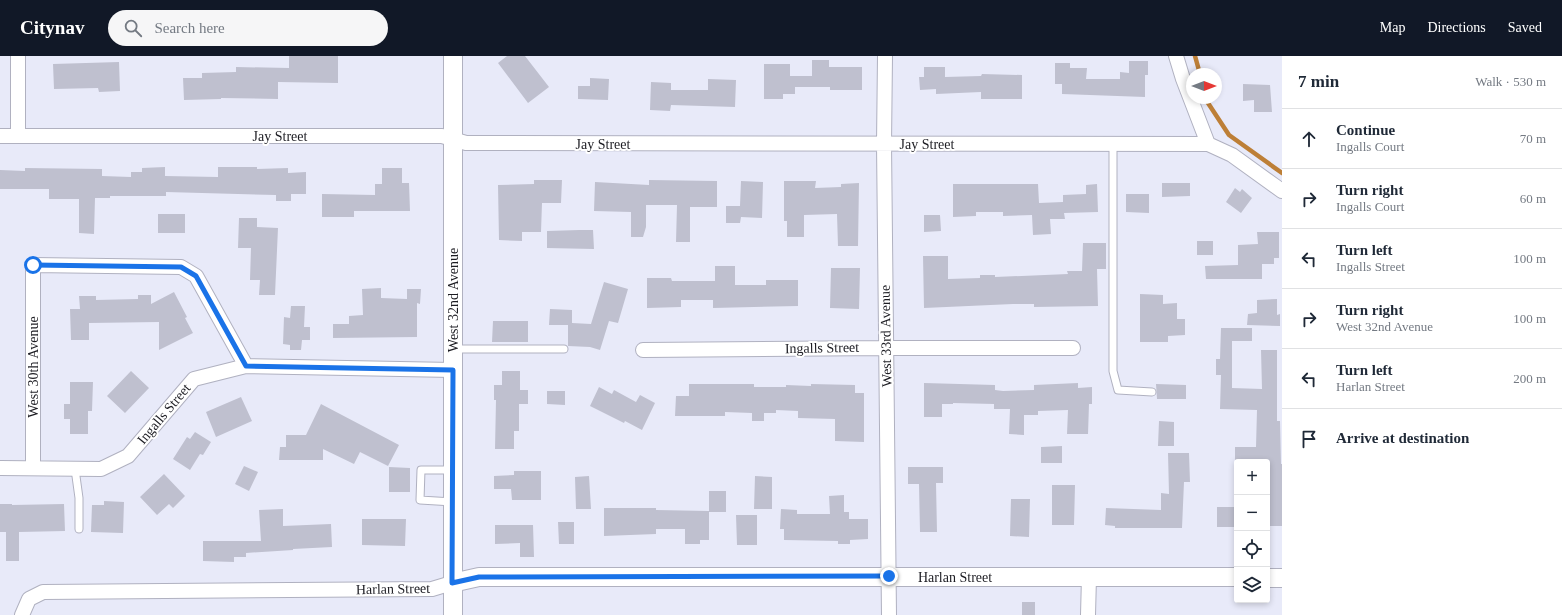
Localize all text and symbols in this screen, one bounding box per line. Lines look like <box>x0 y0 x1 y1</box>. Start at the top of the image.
search box <box>108 10 388 46</box>
text: Citynav <box>20 17 84 38</box>
icon: search <box>122 17 144 39</box>
text: Search here <box>154 20 225 36</box>
text: Map <box>1380 20 1405 35</box>
text: Directions <box>1427 20 1486 35</box>
text: Saved <box>1508 20 1542 35</box>
north arrow <box>1186 68 1222 104</box>
text: 7 min <box>1298 72 1339 91</box>
text: Walk · 530 m <box>1475 74 1546 89</box>
text: Continue <box>1336 122 1395 138</box>
icon: ahead <box>1298 128 1320 150</box>
street label: Jay Street <box>253 129 308 144</box>
text: 70 m <box>1520 131 1546 146</box>
street label: Jay Street <box>576 137 631 152</box>
street label: Jay Street <box>900 137 955 152</box>
text: Ingalls Court <box>1336 139 1404 154</box>
text: Turn right <box>1336 182 1403 198</box>
icon: right <box>1298 188 1320 210</box>
text: 60 m <box>1520 191 1546 206</box>
text: Ingalls Court <box>1336 199 1404 214</box>
text: Turn left <box>1336 242 1393 258</box>
street label: West 32nd Avenue <box>446 248 461 352</box>
icon: left <box>1298 248 1320 270</box>
text: 100 m <box>1513 251 1546 266</box>
route start <box>24 256 42 274</box>
text: Ingalls Street <box>1336 259 1405 274</box>
street label: West 33rd Avenue <box>878 285 894 387</box>
text: Turn right <box>1336 302 1403 318</box>
icon: right <box>1298 308 1320 330</box>
text: 100 m <box>1513 311 1546 326</box>
street label: West 30th Avenue <box>26 316 41 418</box>
text: West 32nd Avenue <box>1336 319 1433 334</box>
street label: Ingalls Street <box>785 340 859 356</box>
text: Turn left <box>1336 362 1393 378</box>
icon: left <box>1298 368 1320 390</box>
text: 200 m <box>1513 371 1546 386</box>
text: Harlan Street <box>1336 379 1405 394</box>
street label: Ingalls Street <box>134 381 194 447</box>
icon: arrive <box>1298 428 1320 450</box>
text: Arrive at destination <box>1336 430 1469 446</box>
map controls <box>1234 459 1270 603</box>
button: + <box>1234 459 1270 495</box>
button: − <box>1234 495 1270 531</box>
button: locate <box>1234 531 1270 567</box>
route end <box>880 567 898 585</box>
button: layers <box>1234 567 1270 603</box>
street label: Harlan Street <box>918 570 992 585</box>
street label: Harlan Street <box>356 581 430 597</box>

